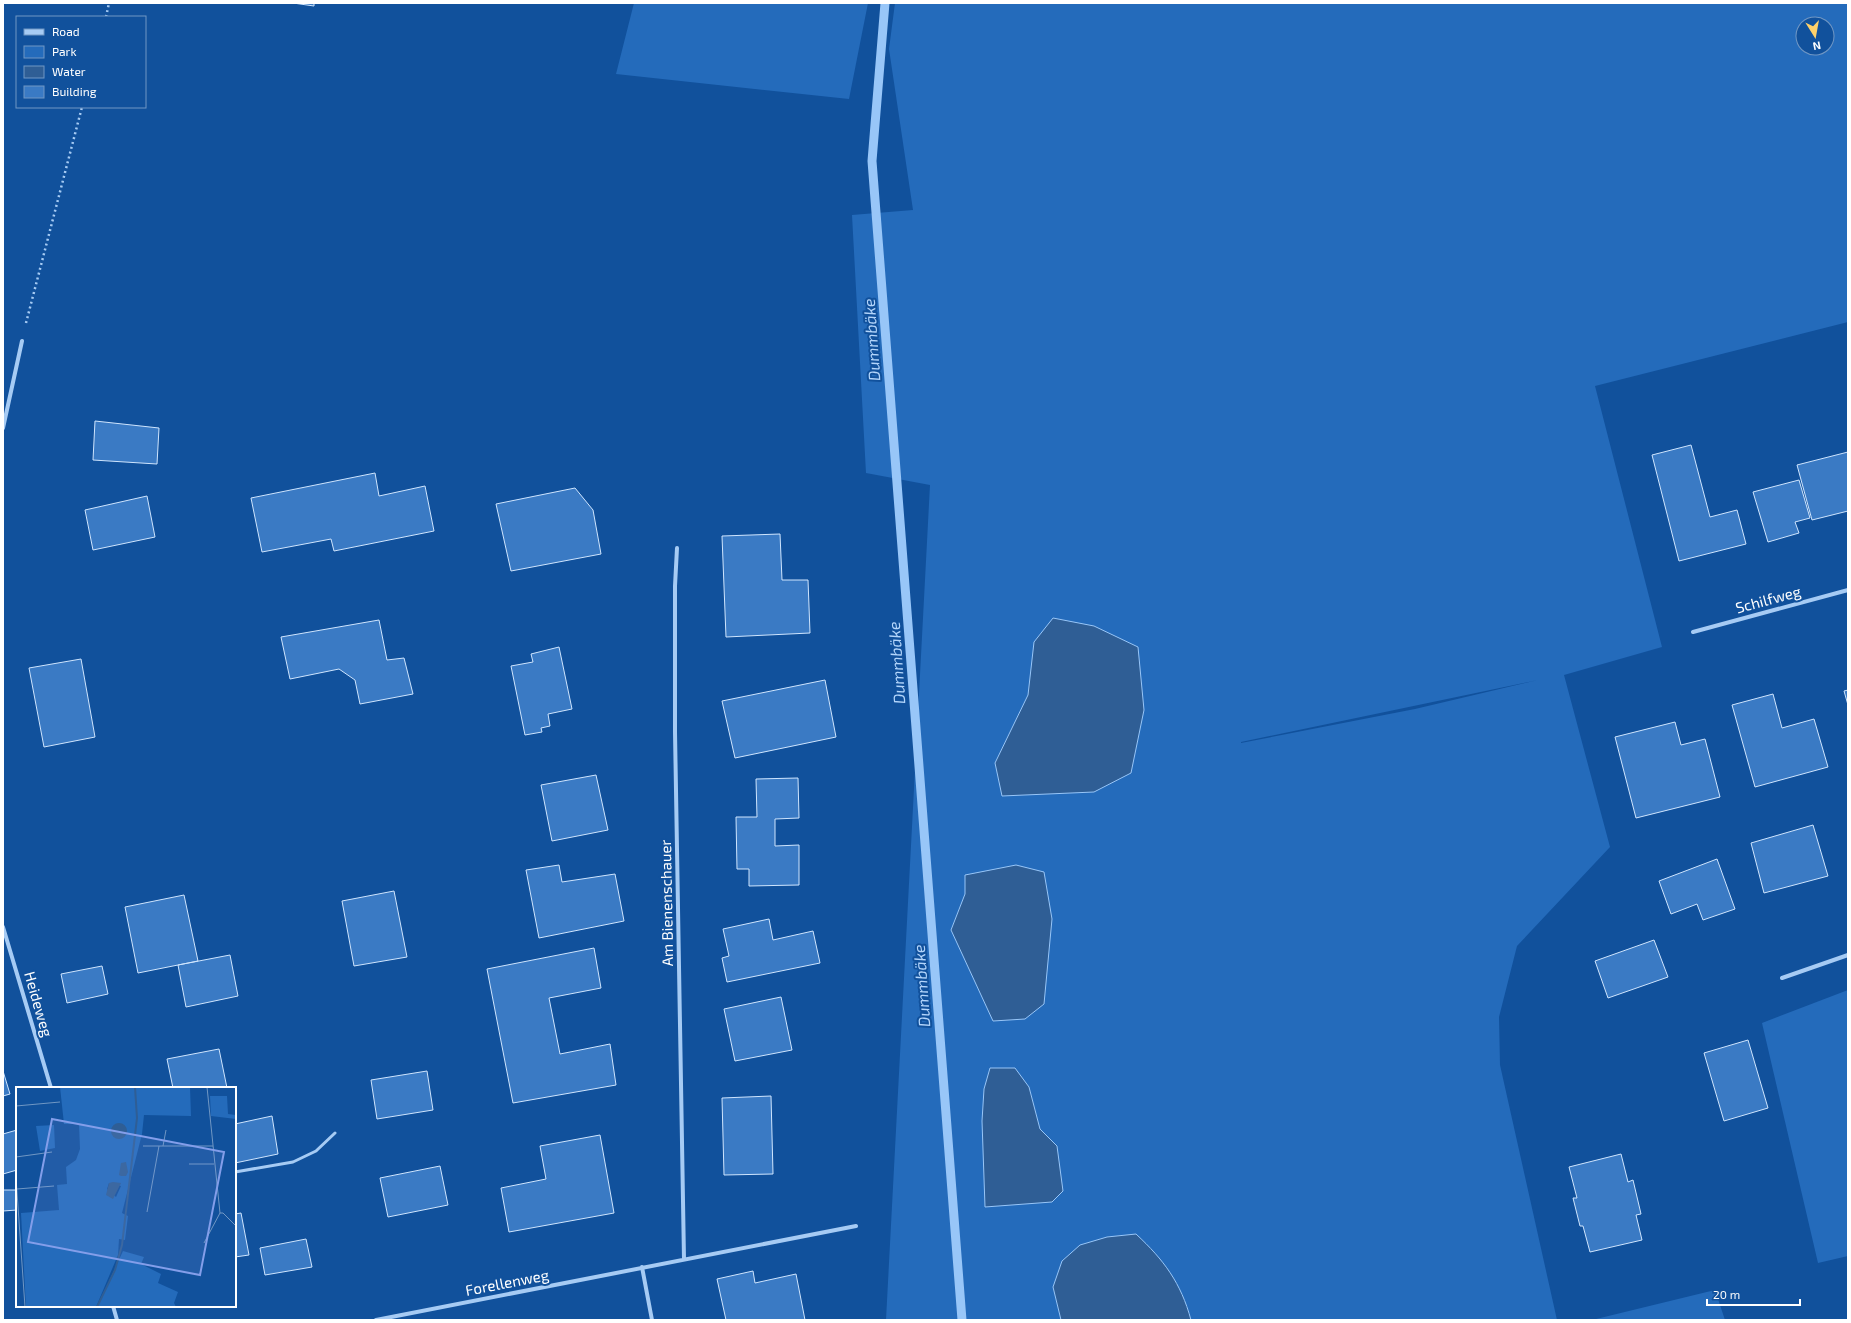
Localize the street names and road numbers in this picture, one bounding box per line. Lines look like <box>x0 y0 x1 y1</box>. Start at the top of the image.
street label: Schilfweg <box>1733 581 1803 616</box>
street label: Am Bienenschauer <box>656 839 676 967</box>
street label: Heideweg <box>21 969 57 1039</box>
street label: Forellenweg <box>464 1265 551 1299</box>

